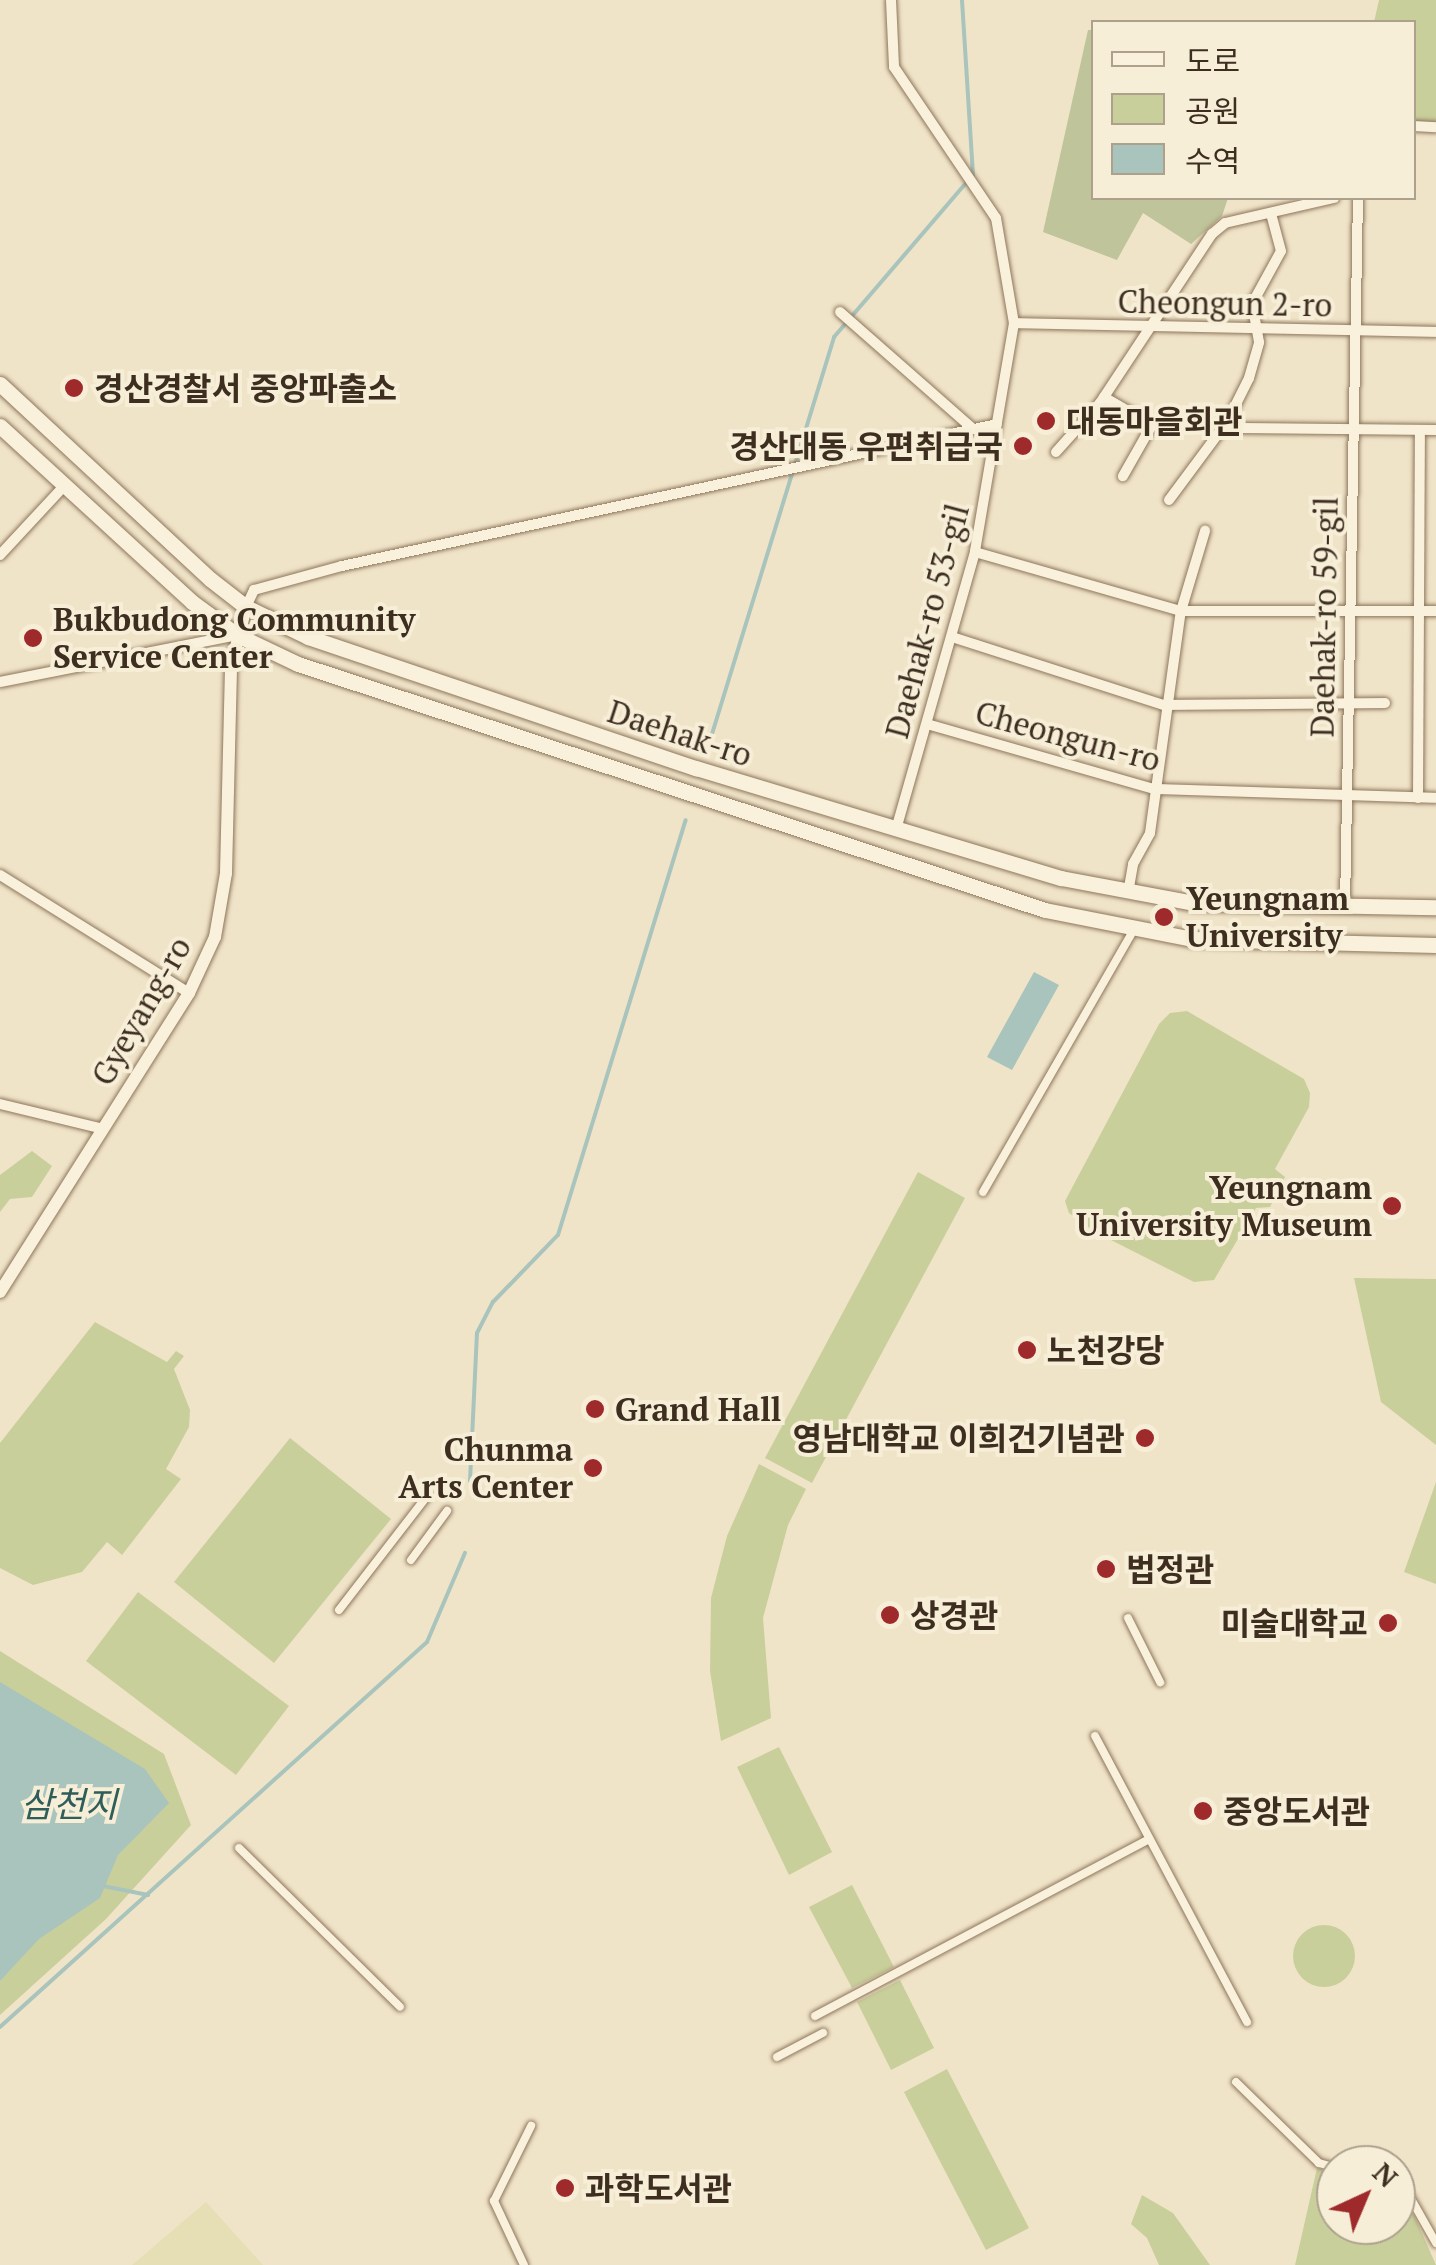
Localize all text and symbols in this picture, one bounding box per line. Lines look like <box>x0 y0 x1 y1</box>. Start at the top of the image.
legend <box>1091 20 1416 200</box>
text: 도로 <box>1185 41 1240 81</box>
text: 공원 <box>1185 91 1240 131</box>
text: 수역 <box>1185 141 1240 181</box>
street label: Cheongun 2-ro <box>1117 282 1333 324</box>
place label: 경산경찰서 중앙파출소 <box>94 369 397 407</box>
marker: 경산경찰서 중앙파출소 <box>63 377 85 399</box>
place label: 대동마을회관 <box>1066 402 1243 440</box>
marker: 대동마을회관 <box>1035 410 1057 432</box>
place label: 경산대동 우편취급국 <box>729 427 1003 465</box>
marker: 경산대동 우편취급국 <box>1012 435 1034 457</box>
street label: Daehak-ro 59-gil <box>1303 496 1345 738</box>
street label: Daehak-ro 53-gil <box>877 500 977 742</box>
place label: Bukbudong Community Service Center <box>53 601 415 676</box>
marker: Bukbudong Community Service Center <box>22 627 44 649</box>
street label: Daehak-ro <box>603 692 757 774</box>
street label: Cheongun-ro <box>971 693 1165 779</box>
place label: Yeungnam University <box>1186 880 1349 955</box>
marker: Yeungnam University <box>1151 904 1177 930</box>
street label: Gyeyang-ro <box>83 930 199 1092</box>
place label: Yeungnam University Museum <box>1076 1169 1372 1244</box>
marker: Yeungnam University Museum <box>1381 1195 1403 1217</box>
place label: 노천강당 <box>1047 1331 1165 1369</box>
marker: 노천강당 <box>1016 1339 1038 1361</box>
place label: Grand Hall <box>615 1390 781 1428</box>
marker: Grand Hall <box>584 1398 606 1420</box>
place label: 영남대학교 이희건기념관 <box>793 1419 1125 1457</box>
marker: 영남대학교 이희건기념관 <box>1134 1427 1156 1449</box>
place label: Chunma Arts Center <box>398 1431 573 1506</box>
marker: Chunma Arts Center <box>582 1457 604 1479</box>
place label: 법정관 <box>1126 1550 1214 1588</box>
marker: 법정관 <box>1095 1558 1117 1580</box>
place label: 상경관 <box>910 1596 998 1634</box>
marker: 상경관 <box>879 1604 901 1626</box>
place label: 미술대학교 <box>1221 1604 1368 1642</box>
marker: 미술대학교 <box>1377 1612 1399 1634</box>
water label: 삼천지 <box>21 1783 117 1825</box>
place label: 중앙도서관 <box>1223 1792 1370 1830</box>
marker: 중앙도서관 <box>1192 1800 1214 1822</box>
north arrow <box>1316 2145 1416 2245</box>
text: N <box>1365 2154 1406 2195</box>
place label: 과학도서관 <box>585 2169 732 2207</box>
marker: 과학도서관 <box>554 2177 576 2199</box>

